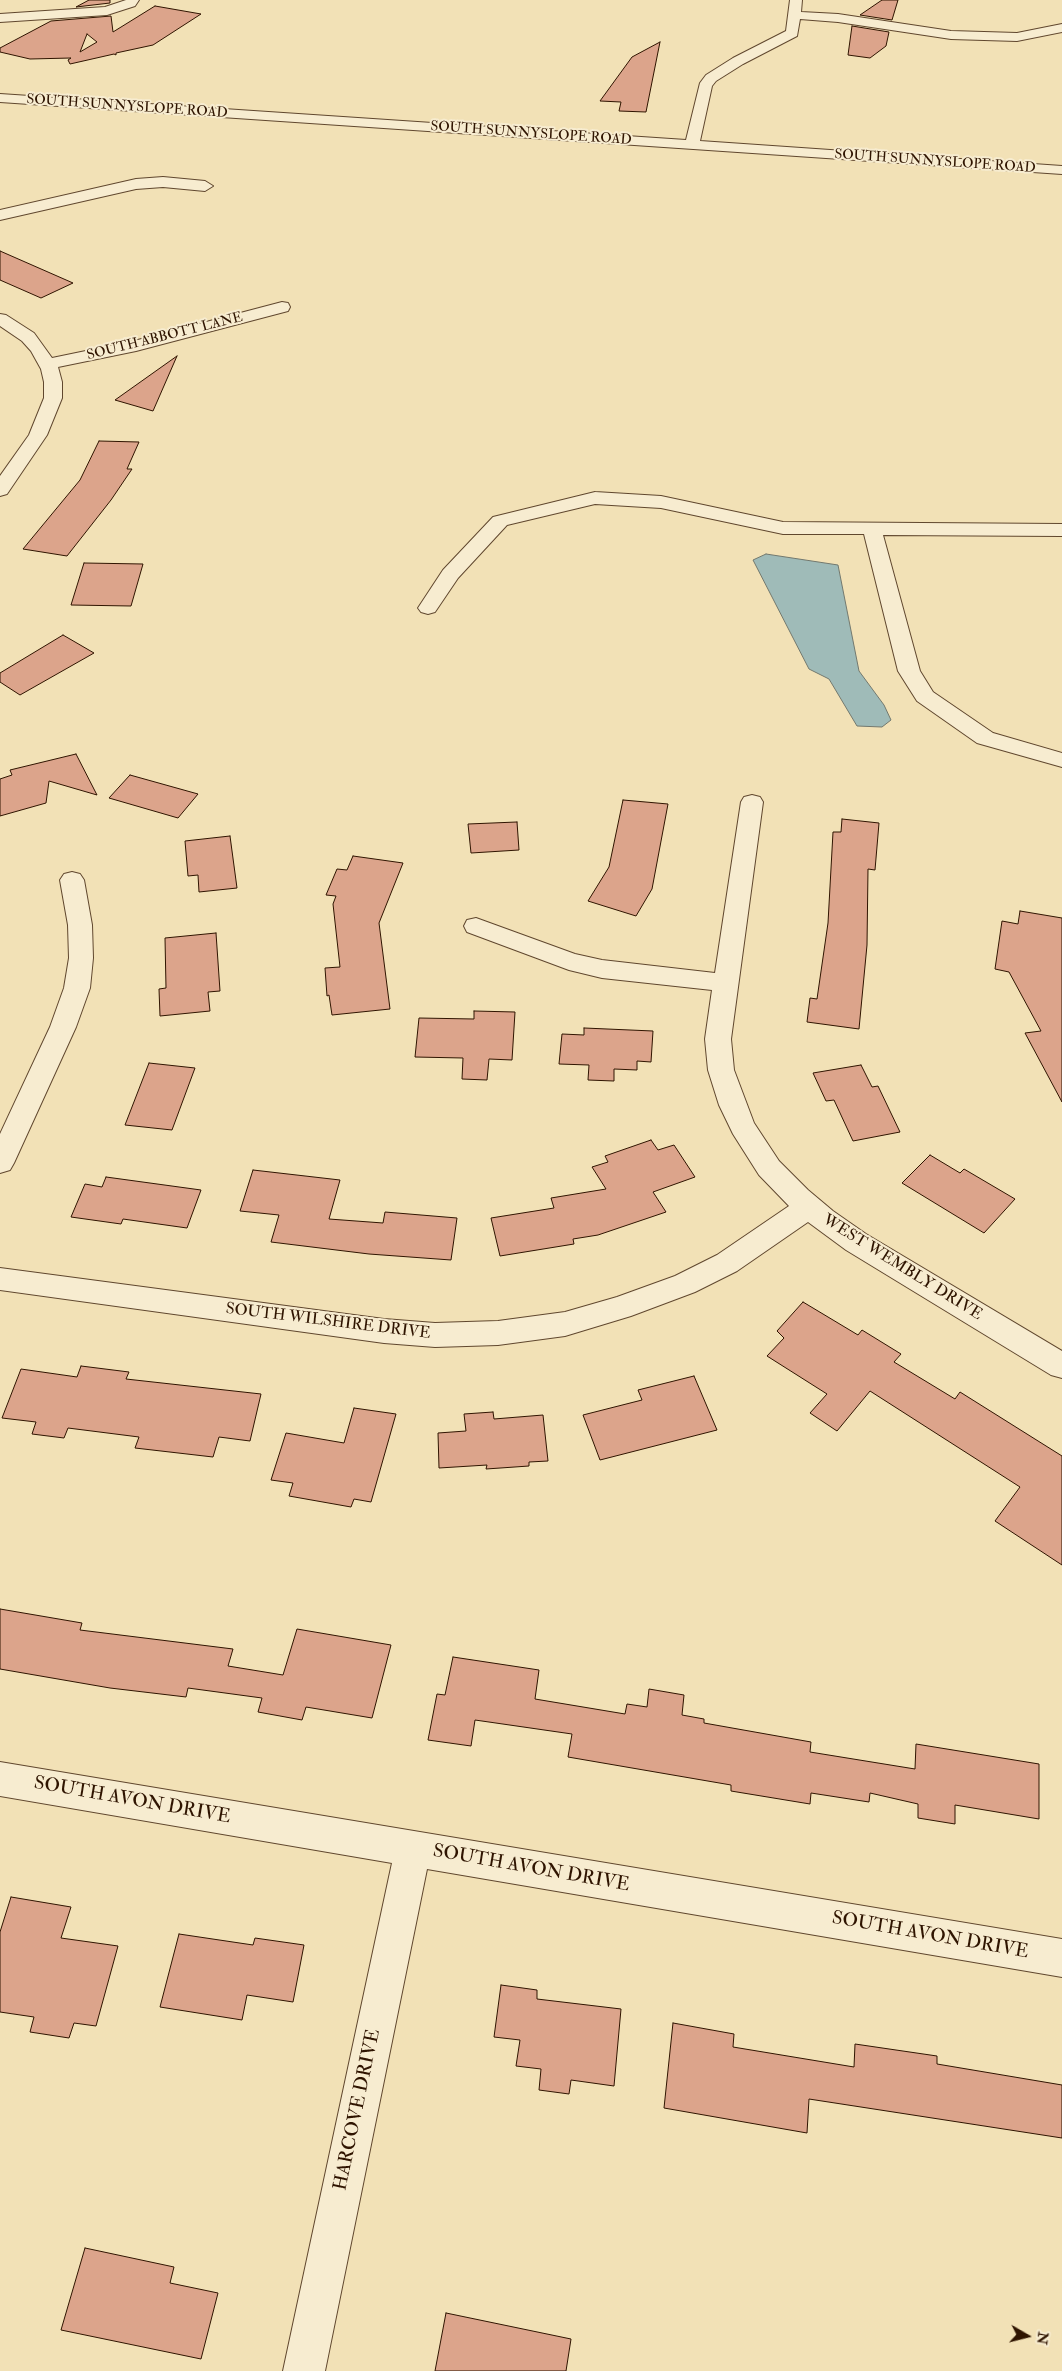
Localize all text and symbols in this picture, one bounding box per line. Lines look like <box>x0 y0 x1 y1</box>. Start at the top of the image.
street label: SOUTH SUNNYSLOPE ROAD <box>26 92 228 122</box>
street label: SOUTH SUNNYSLOPE ROAD <box>430 119 632 149</box>
street label: SOUTH SUNNYSLOPE ROAD <box>834 147 1036 177</box>
street label: SOUTH ABBOTT LANE <box>85 309 245 365</box>
street label: WEST WEMBLY DRIVE <box>819 1211 985 1325</box>
street label: SOUTH WILSHIRE DRIVE <box>224 1300 432 1344</box>
street label: SOUTH AVON DRIVE <box>32 1772 232 1830</box>
street label: SOUTH AVON DRIVE <box>431 1840 631 1898</box>
street label: SOUTH AVON DRIVE <box>830 1907 1030 1965</box>
street label: HARCOVE DRIVE <box>330 2027 386 2193</box>
north arrow <box>1002 2311 1052 2361</box>
text: N <box>1033 2331 1052 2346</box>

